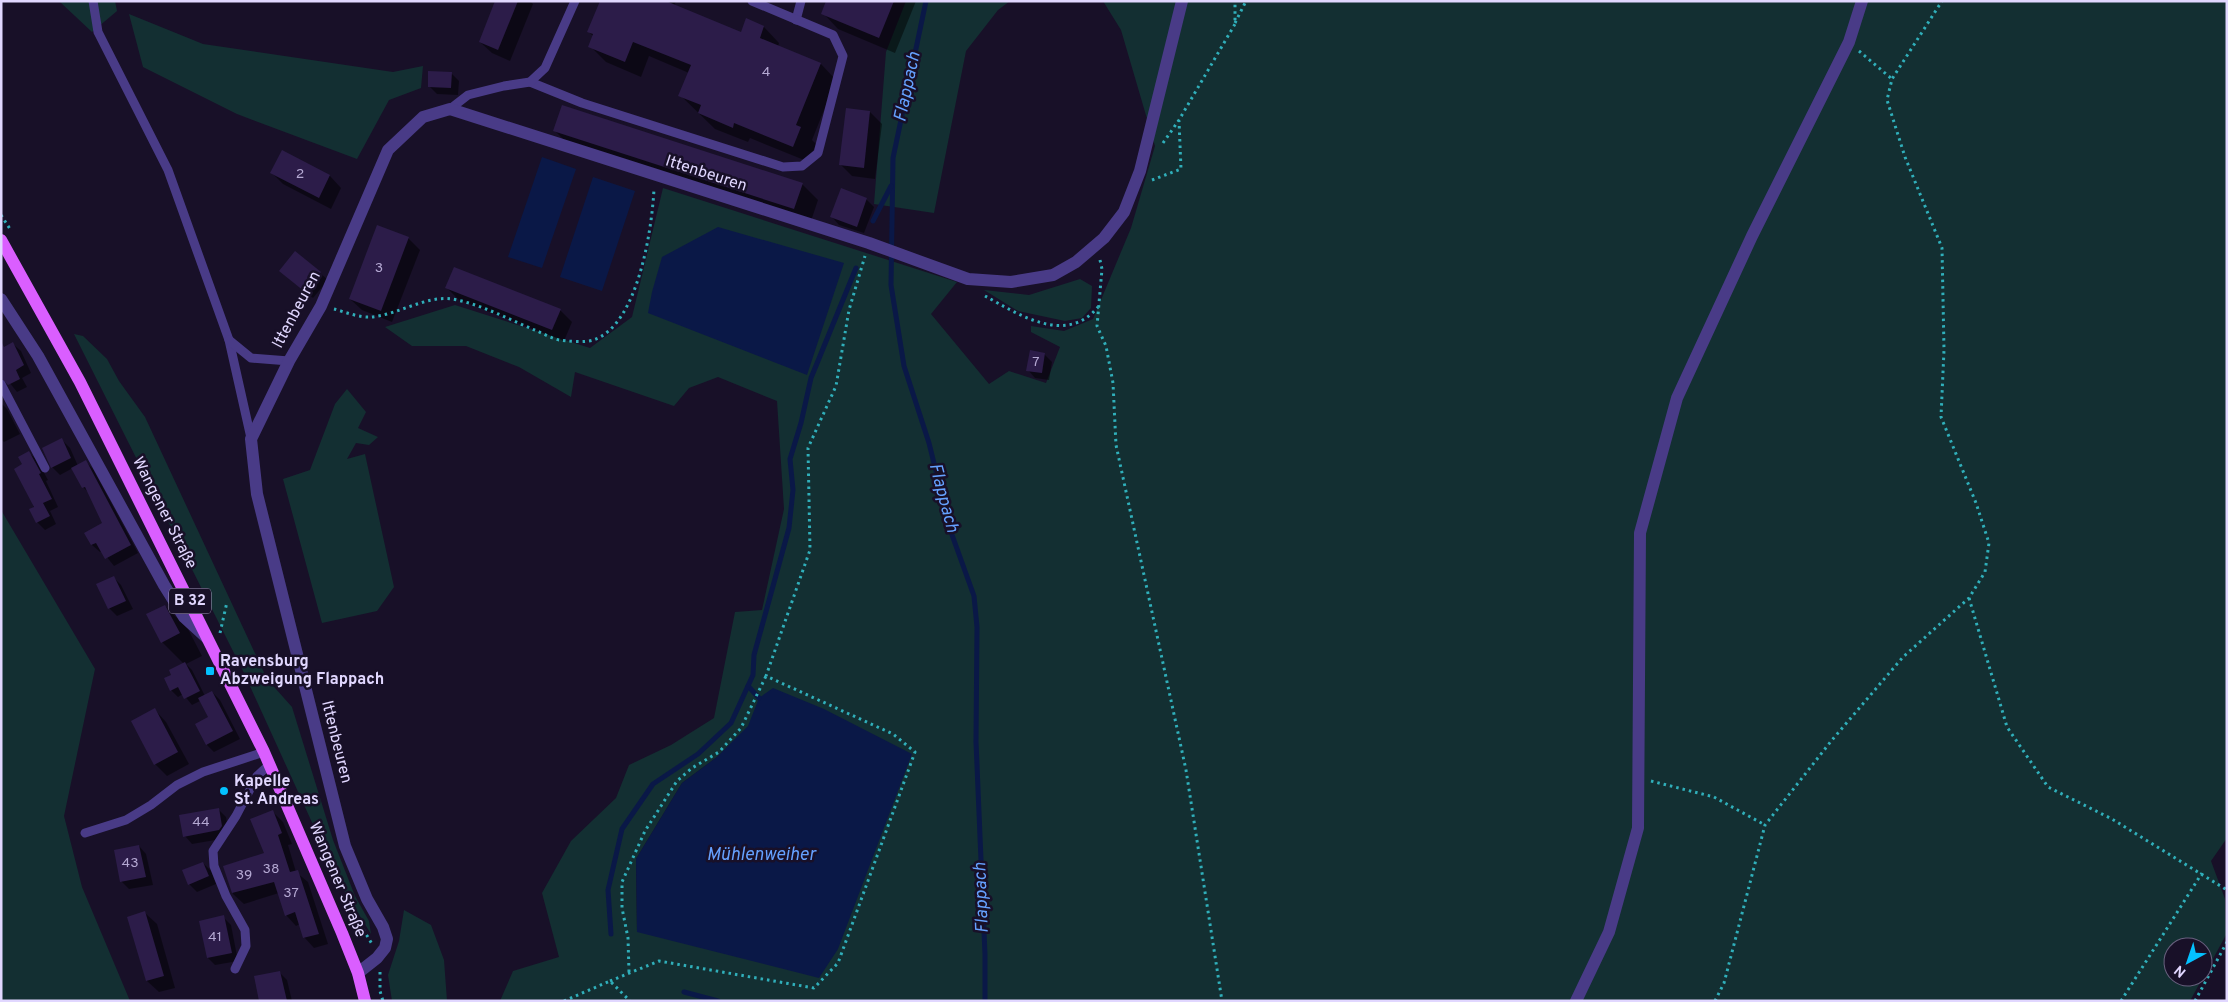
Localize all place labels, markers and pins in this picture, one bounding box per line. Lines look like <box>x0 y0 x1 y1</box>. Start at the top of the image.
place label: Ravensburg Abzweigung Flappach <box>220 652 384 690</box>
marker: Ravensburg Abzweigung Flappach <box>204 665 216 677</box>
place label: Kapelle St. Andreas <box>234 772 319 810</box>
marker: Kapelle St. Andreas <box>218 785 230 797</box>

